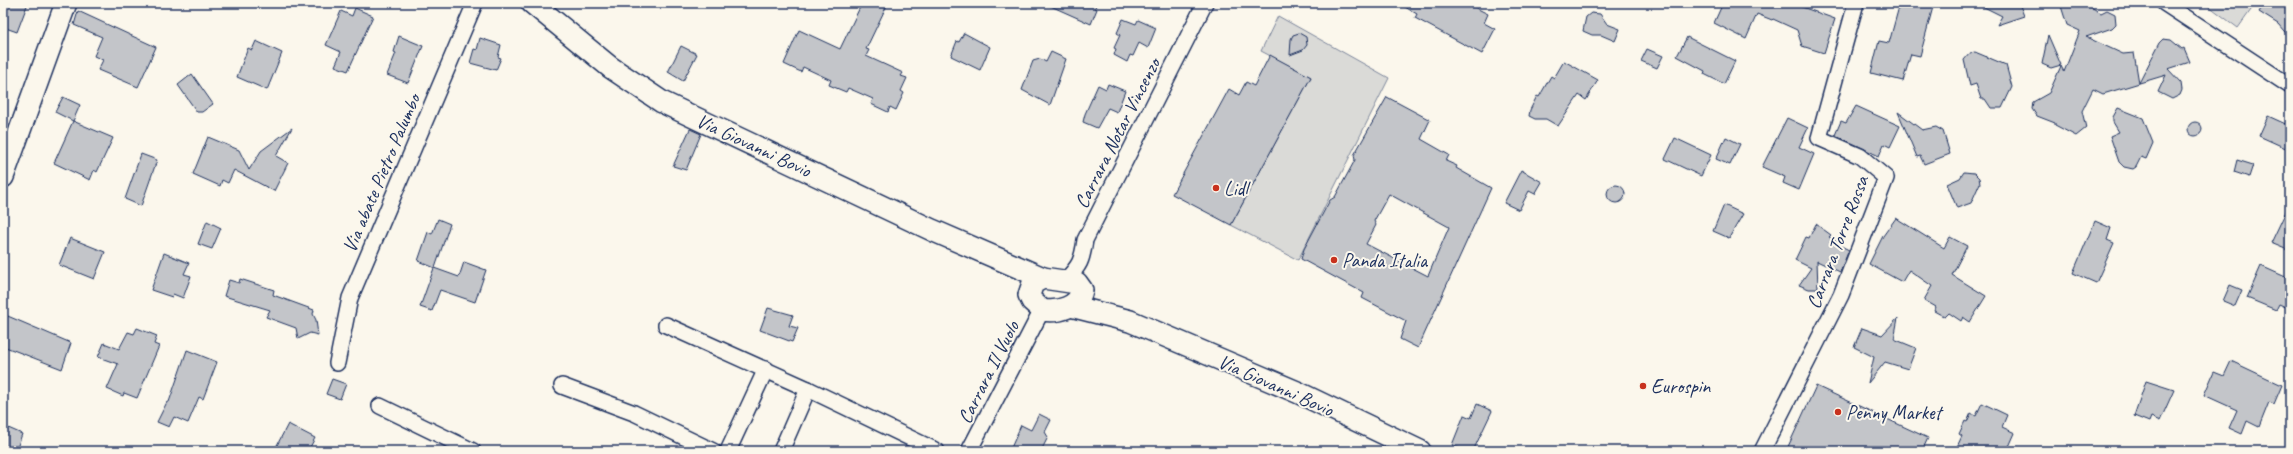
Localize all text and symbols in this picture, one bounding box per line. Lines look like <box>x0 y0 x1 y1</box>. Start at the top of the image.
street label: Carrara Notar Vincenzo <box>1069 52 1167 212</box>
street label: Via abate Pietro Palumbo <box>337 89 427 256</box>
street label: Via Giovanni Bovio <box>693 108 816 183</box>
street label: Carrara Torre Rossa <box>1801 171 1875 312</box>
place label: Lidl <box>1224 176 1251 201</box>
marker: Lidl <box>1211 183 1221 193</box>
place label: Panda Italia <box>1342 248 1429 273</box>
marker: Panda Italia <box>1329 255 1339 265</box>
street label: Carrara Il Vuolo <box>952 316 1025 428</box>
street label: Via Giovanni Bovio <box>1214 349 1338 422</box>
place label: Eurospin <box>1651 374 1711 399</box>
marker: Eurospin <box>1638 381 1648 391</box>
place label: Penny Market <box>1846 400 1944 425</box>
marker: Penny Market <box>1833 407 1843 417</box>

